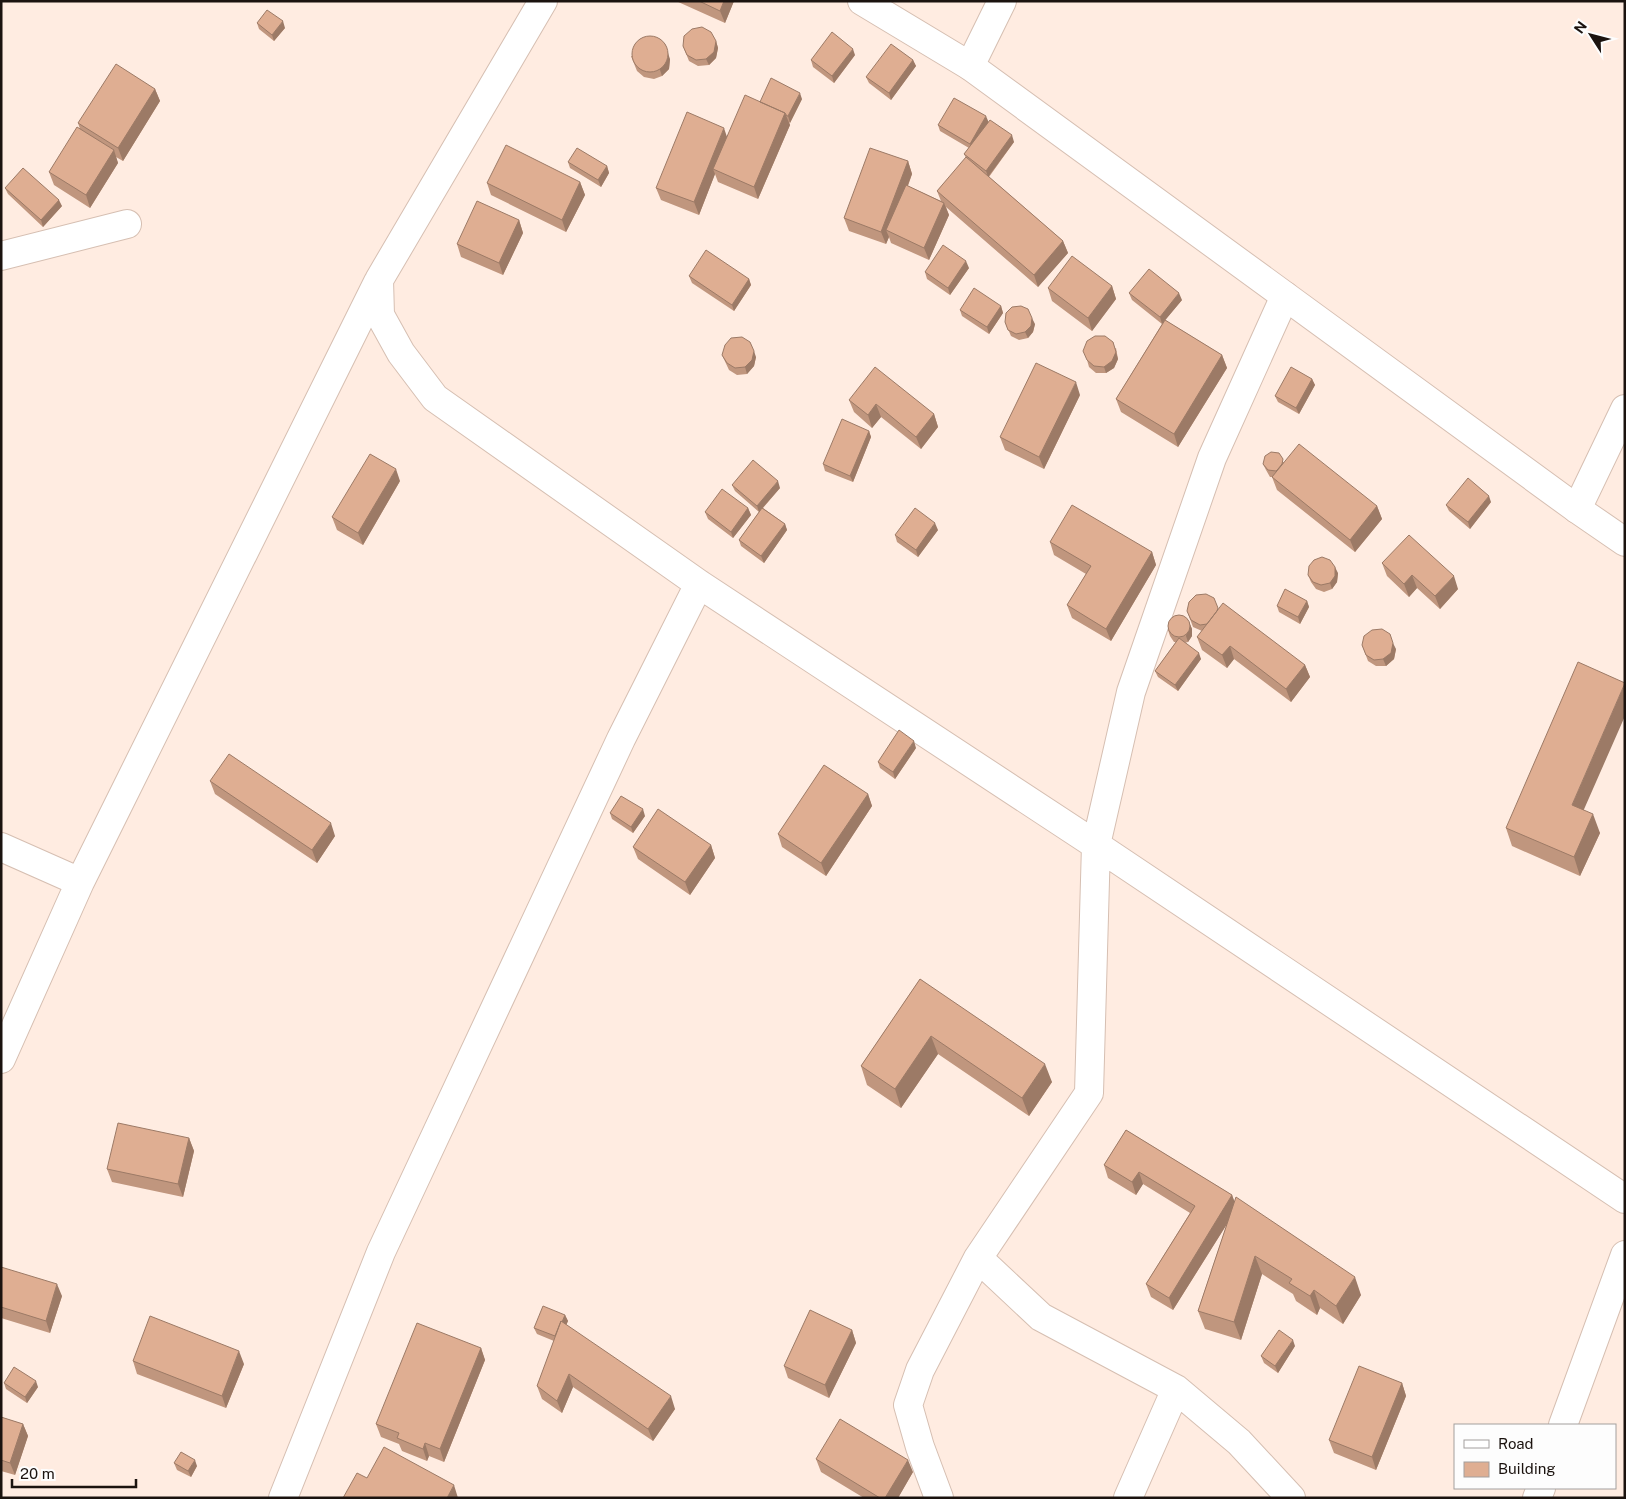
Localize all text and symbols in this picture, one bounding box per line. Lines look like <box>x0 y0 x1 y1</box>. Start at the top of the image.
north arrow <box>1566 10 1616 60</box>
text: N <box>1571 18 1590 36</box>
legend <box>1454 1424 1616 1489</box>
text: Road <box>1498 1435 1534 1452</box>
scale bar <box>12 1456 136 1488</box>
text: Building <box>1498 1460 1556 1477</box>
text: 20 m <box>20 1465 55 1482</box>

